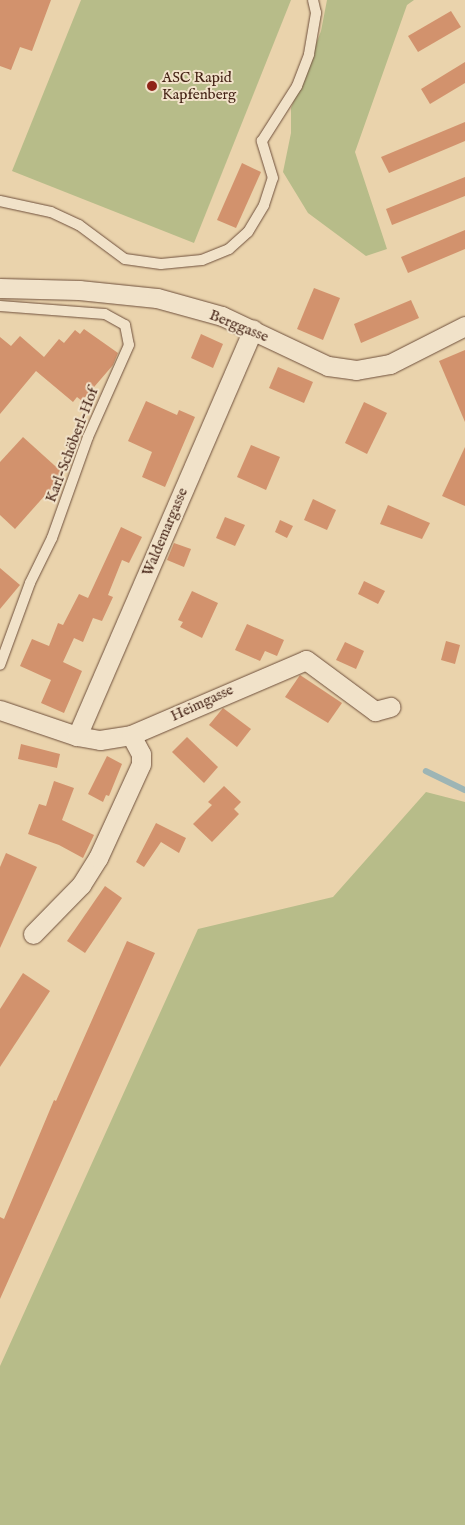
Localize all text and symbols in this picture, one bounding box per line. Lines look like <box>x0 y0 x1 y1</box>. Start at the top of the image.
place label: ASC Rapid Kapfenberg <box>162 68 236 103</box>
marker: ASC Rapid Kapfenberg <box>146 80 158 92</box>
street label: Berggasse <box>207 306 271 346</box>
street label: Karl-Schöberl-Hof <box>42 385 102 505</box>
street label: Waldemargasse <box>138 485 192 579</box>
street label: Heimgasse <box>168 681 236 725</box>

